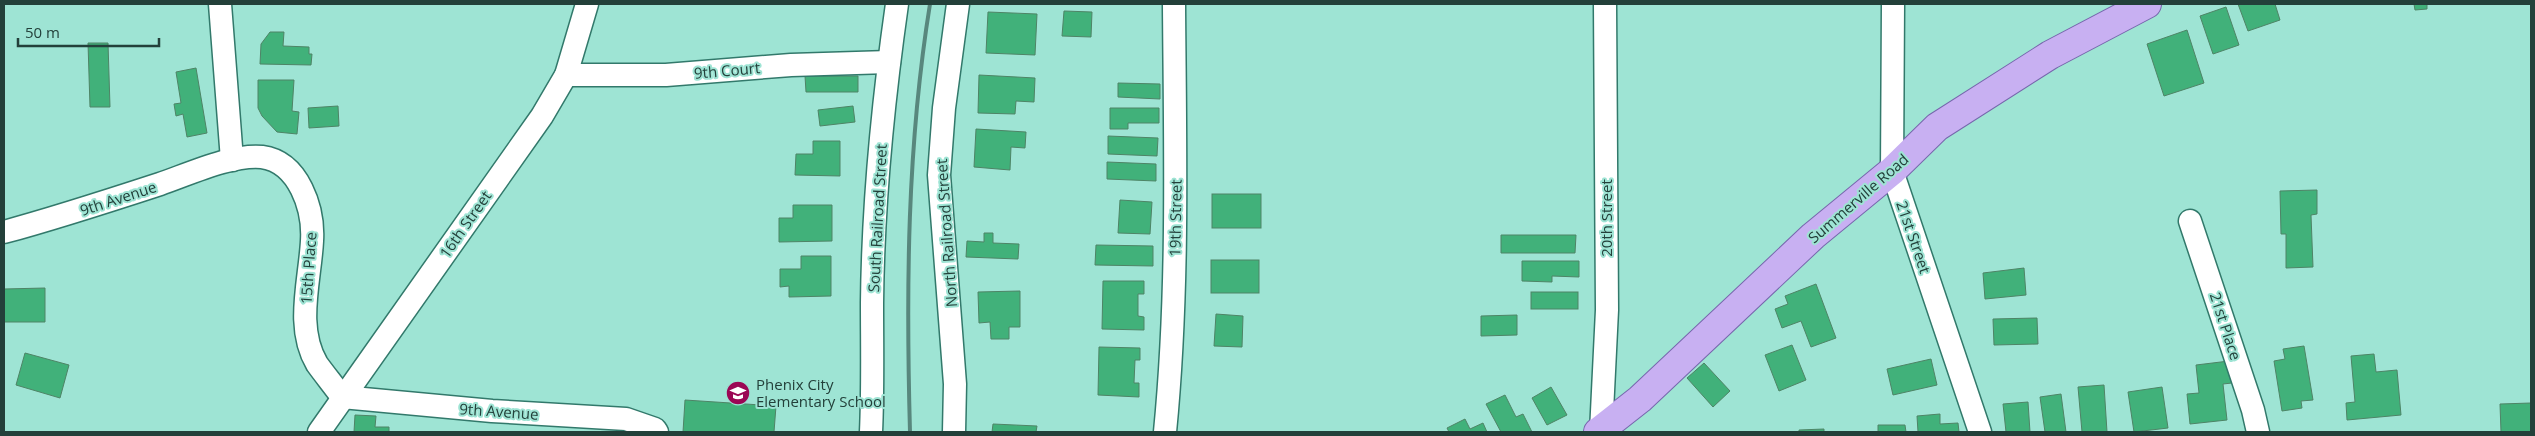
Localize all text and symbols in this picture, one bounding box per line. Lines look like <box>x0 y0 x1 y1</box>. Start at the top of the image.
scale bar <box>18 15 159 47</box>
text: 50 m <box>25 22 60 42</box>
street label: 9th Court <box>693 57 761 83</box>
street label: South Railroad Street <box>863 143 891 293</box>
street label: Summerville Road <box>1804 149 1912 247</box>
street label: North Railroad Street <box>931 158 961 308</box>
street label: 9th Avenue <box>77 176 159 220</box>
street label: 19th Street <box>1164 179 1186 257</box>
street label: 20th Street <box>1596 179 1616 257</box>
street label: 16th Street <box>435 187 495 261</box>
street label: 21st Street <box>1892 198 1936 276</box>
street label: 15th Place <box>296 231 320 305</box>
street label: 21st Place <box>2206 289 2246 363</box>
place label: Phenix City Elementary School <box>756 374 886 411</box>
school or university icon: Phenix City Elementary School <box>725 380 751 406</box>
street label: 9th Avenue <box>459 398 539 424</box>

